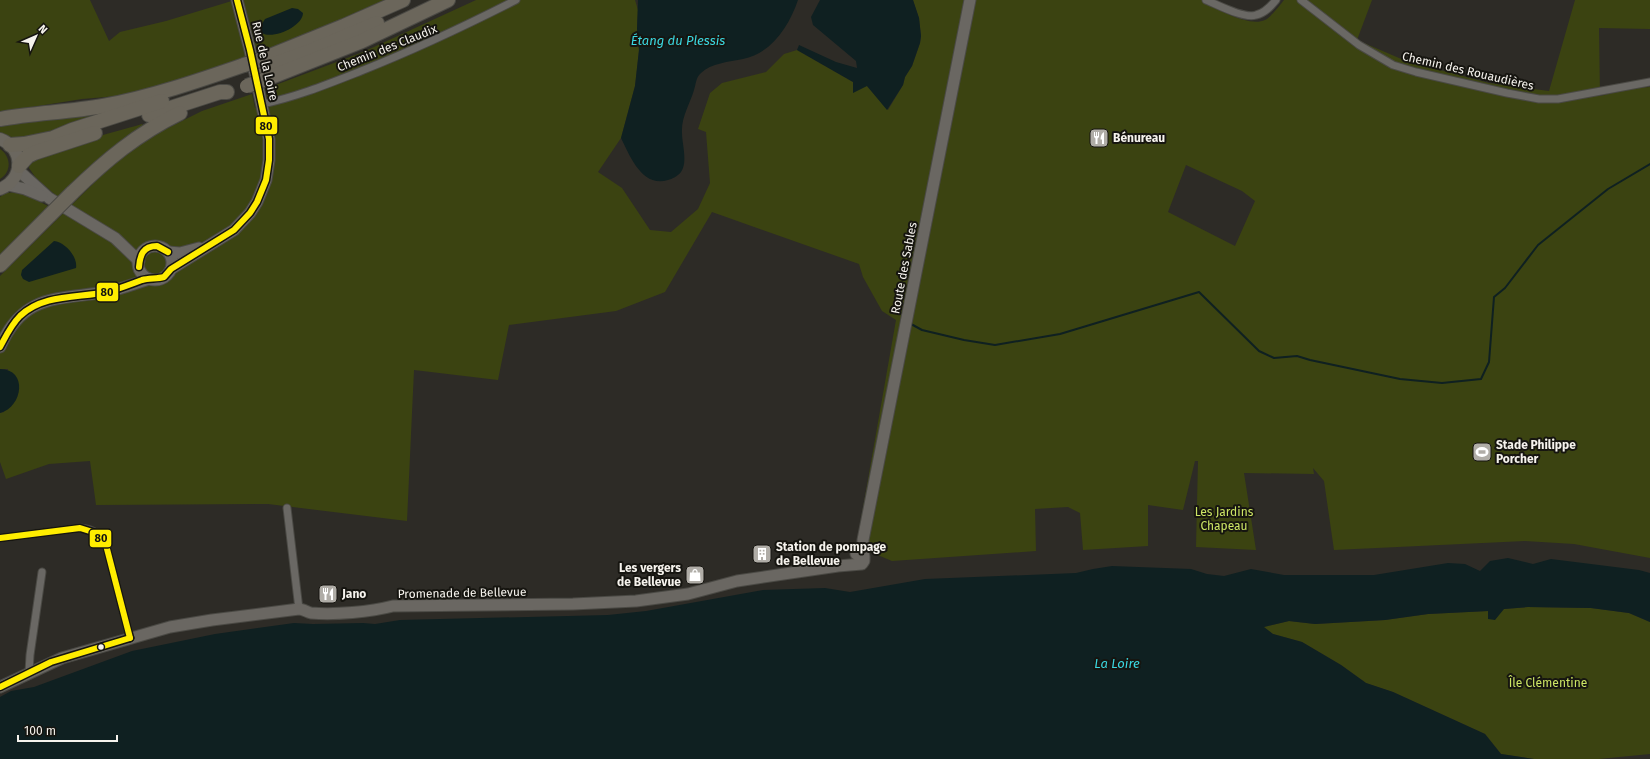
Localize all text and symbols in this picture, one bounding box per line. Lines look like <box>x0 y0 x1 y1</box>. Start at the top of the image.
north arrow <box>16 16 56 56</box>
street label: Rue de la Loire <box>249 20 281 102</box>
street label: Chemin des Claudix <box>335 21 439 74</box>
text: N <box>36 22 50 36</box>
water label: Étang du Plessis <box>631 33 725 48</box>
street label: Chemin des Rouaudières <box>1401 49 1536 93</box>
line badge: 80 <box>255 116 278 135</box>
text: 80 <box>260 120 273 133</box>
restaurant icon: Bénureau <box>1088 127 1110 149</box>
place label: Bénureau <box>1113 131 1165 145</box>
street label: Route des Sables <box>888 221 920 315</box>
line badge: 80 <box>96 282 119 302</box>
text: 80 <box>101 286 114 299</box>
place label: Stade Philippe Porcher <box>1496 438 1576 466</box>
sports icon: Stade Philippe Porcher <box>1471 441 1493 463</box>
park label: Les Jardins Chapeau <box>1195 505 1254 533</box>
line badge: 80 <box>89 529 112 548</box>
text: 80 <box>95 532 108 545</box>
place label: Station de pompage de Bellevue <box>776 540 887 568</box>
building icon: Station de pompage de Bellevue <box>751 543 773 565</box>
place label: Les vergers de Bellevue <box>617 561 681 589</box>
shop icon: Les vergers de Bellevue <box>684 564 706 586</box>
restaurant icon: Jano <box>317 583 339 605</box>
street label: Promenade de Bellevue <box>397 585 527 601</box>
place label: Jano <box>341 587 366 601</box>
unlabelled marker <box>96 642 106 652</box>
water label: La Loire <box>1094 656 1140 671</box>
park label: Île Clémentine <box>1508 675 1587 690</box>
scale bar <box>18 717 117 743</box>
text: 100 m <box>24 724 56 738</box>

